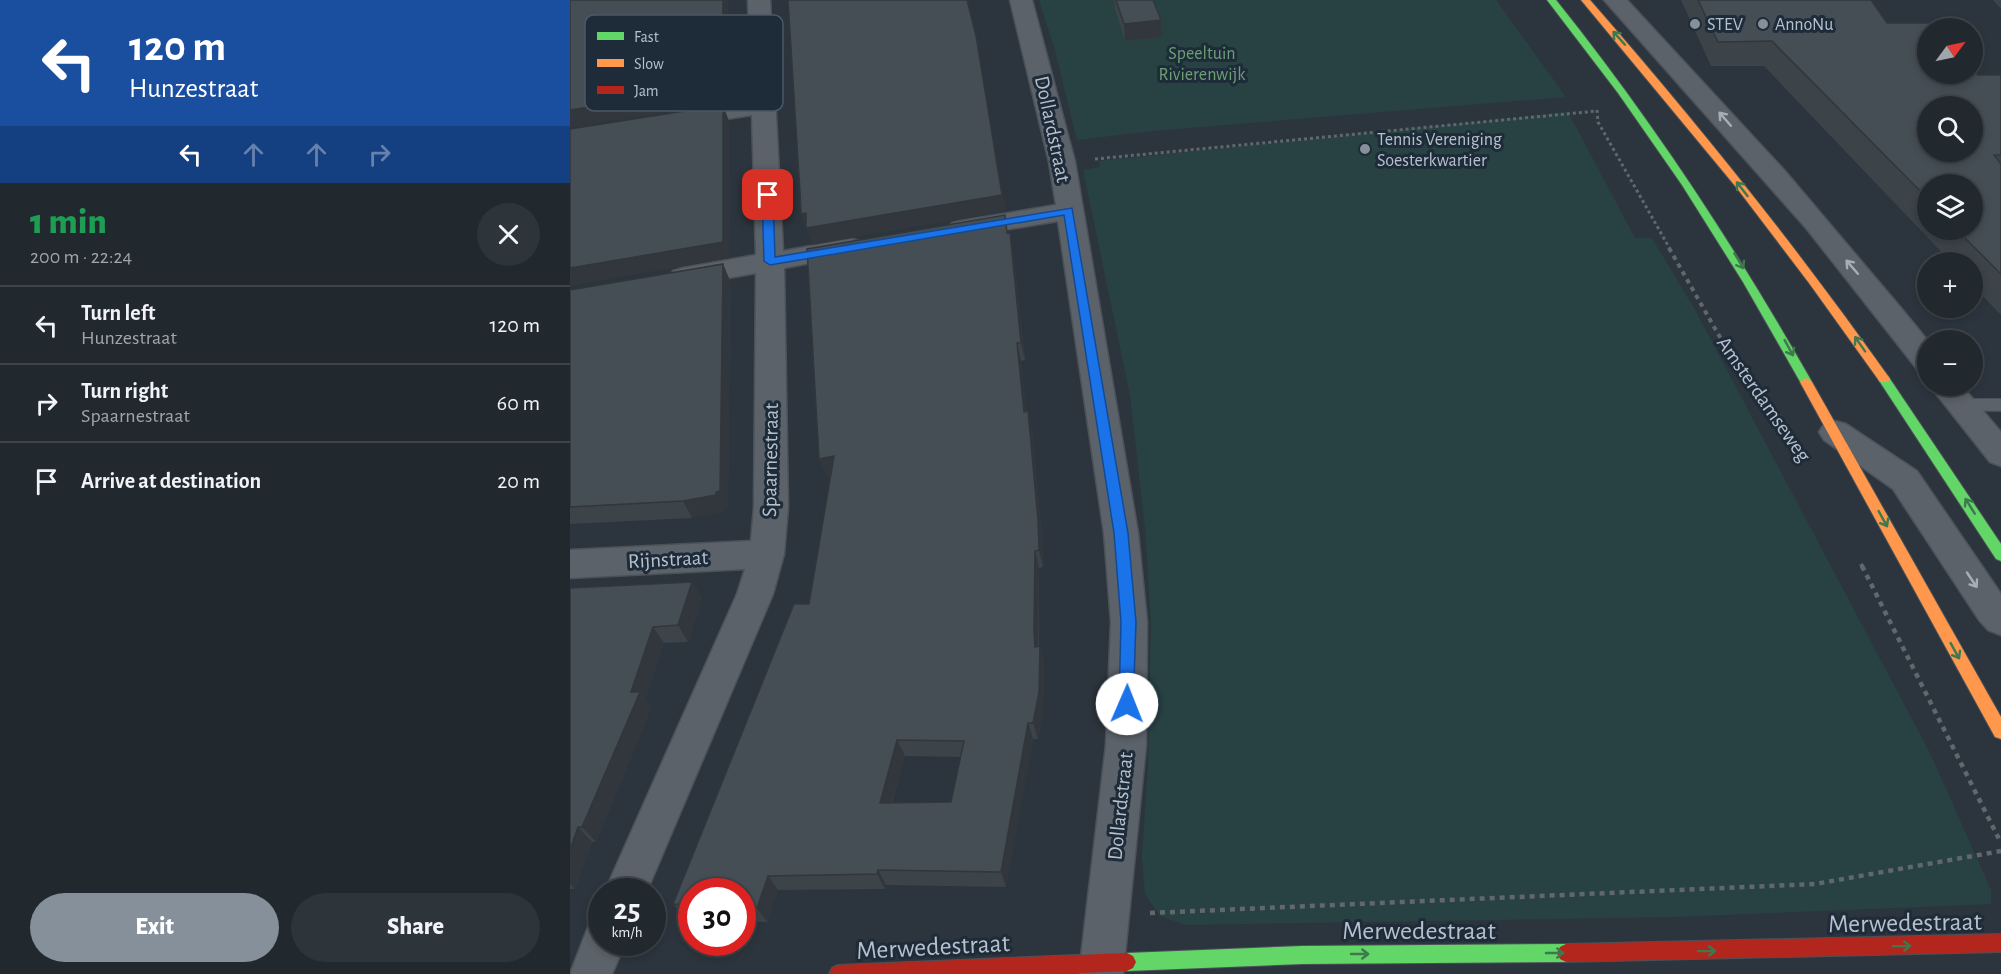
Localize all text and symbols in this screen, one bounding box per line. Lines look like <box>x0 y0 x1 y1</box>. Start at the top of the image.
legend <box>585 15 783 111</box>
place label: STEV <box>1707 16 1744 34</box>
place label: AnnoNu <box>1775 16 1833 34</box>
marker: STEV <box>1688 17 1702 31</box>
marker: AnnoNu <box>1756 17 1770 31</box>
north arrow <box>1917 18 1983 84</box>
map controls <box>1917 18 1983 396</box>
icon: left <box>30 24 108 102</box>
text: 120 m <box>129 26 226 68</box>
text: Fast <box>634 29 659 45</box>
one-way arrow <box>1612 30 1626 45</box>
park label: Speeltuin Rivierenwijk <box>1158 45 1246 84</box>
text: Slow <box>634 56 664 72</box>
street label: Dollardstraat <box>1031 74 1074 185</box>
text: Hunzestraat <box>129 75 258 102</box>
text: Jam <box>634 83 659 99</box>
button: search <box>1917 96 1983 162</box>
one-way arrow <box>1718 112 1732 127</box>
place label: Tennis Vereniging Soesterkwartier <box>1377 131 1502 170</box>
icon: left <box>174 138 207 171</box>
icon: ahead <box>237 138 270 171</box>
icon: ahead <box>300 138 333 171</box>
icon: right <box>363 138 396 171</box>
marker: Tennis Vereniging Soesterkwartier <box>1358 142 1372 156</box>
pin <box>742 169 793 220</box>
button: layers <box>1917 174 1983 240</box>
icon: arrive <box>751 178 784 211</box>
one-way arrow <box>1736 181 1749 197</box>
button: close <box>477 203 540 266</box>
text: 1 min <box>30 204 107 240</box>
text: 200 m · 22:24 <box>30 247 132 267</box>
one-way arrow <box>1733 252 1745 269</box>
button: + <box>1917 252 1983 318</box>
one-way arrow <box>1845 260 1859 275</box>
text: Turn left <box>81 302 155 324</box>
icon: left <box>30 309 63 342</box>
text: 120 m <box>490 314 540 336</box>
text: Hunzestraat <box>81 328 177 348</box>
button: − <box>1917 330 1983 396</box>
street label: Amsterdamseweg <box>1713 333 1815 466</box>
one-way arrow <box>1854 337 1866 353</box>
one-way arrow <box>1783 339 1795 356</box>
text: Turn right <box>81 380 168 402</box>
icon: right <box>30 387 63 420</box>
text: 60 m <box>497 392 540 414</box>
street label: Spaarnestraat <box>759 402 782 517</box>
text: Spaarnestraat <box>81 406 190 426</box>
icon: arrive <box>30 465 63 498</box>
text: Arrive at destination <box>81 470 261 492</box>
text: 20 m <box>497 470 540 492</box>
one-way arrow <box>1963 497 1976 514</box>
one-way arrow <box>1877 510 1889 527</box>
street label: Rijnstraat <box>627 547 709 572</box>
one-way arrow <box>1966 571 1978 588</box>
one-way arrow <box>1949 642 1961 659</box>
position arrow <box>1095 672 1159 736</box>
street label: Dollardstraat <box>1104 751 1137 861</box>
speed limit sign: 30 <box>678 878 756 956</box>
button: Exit <box>30 893 279 962</box>
button: Share <box>291 893 540 962</box>
text: 25 <box>613 895 641 925</box>
street label: Merwedestraat <box>1828 909 1982 937</box>
street label: Merwedestraat <box>1342 918 1496 944</box>
text: km/h <box>612 925 642 940</box>
street label: Merwedestraat <box>856 930 1010 964</box>
one-way arrow <box>1891 941 1911 952</box>
one-way arrow <box>1696 945 1716 956</box>
one-way arrow <box>1545 947 1565 959</box>
one-way arrow <box>1350 948 1370 960</box>

